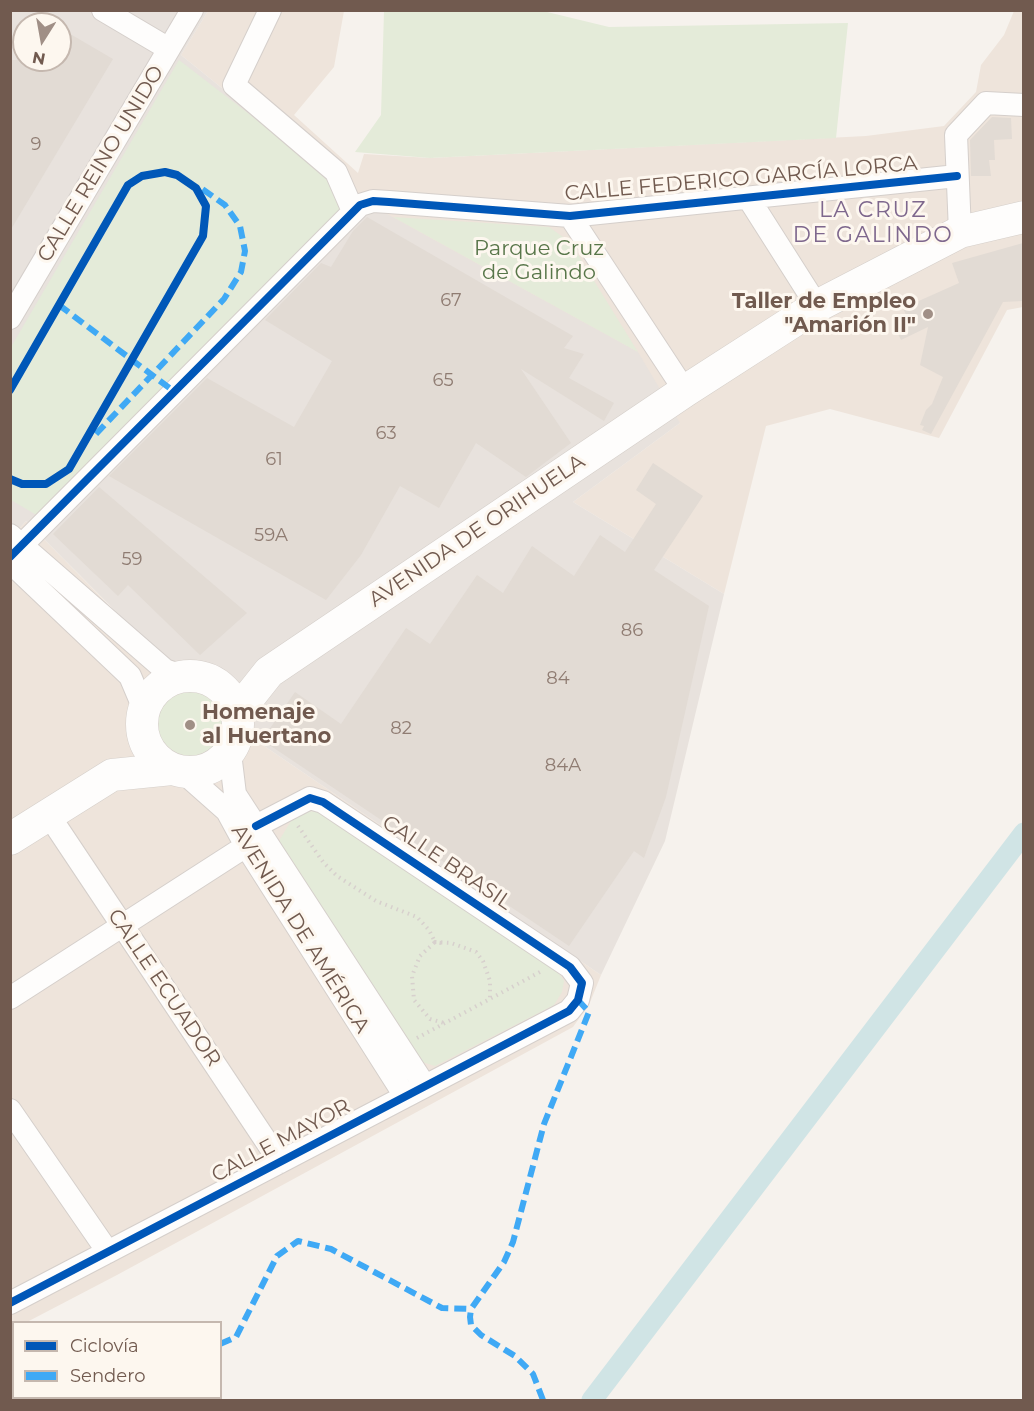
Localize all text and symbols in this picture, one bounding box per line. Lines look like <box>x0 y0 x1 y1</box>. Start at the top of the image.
north arrow <box>12 12 72 72</box>
text: N <box>31 48 47 69</box>
street label: CALLE REINO UNIDO <box>32 61 170 267</box>
house number: 9 <box>31 134 41 156</box>
street label: CALLE FEDERICO GARCÍA LORCA <box>564 151 918 207</box>
district label: LA CRUZ DE GALINDO <box>793 198 953 249</box>
park label: Parque Cruz de Galindo <box>474 236 604 286</box>
place label: Taller de Empleo "Amarión II" <box>732 289 916 339</box>
house number: 67 <box>440 290 462 312</box>
marker: Taller de Empleo "Amarión II" <box>921 307 935 321</box>
house number: 65 <box>432 370 454 392</box>
house number: 63 <box>375 423 397 445</box>
house number: 61 <box>265 449 283 471</box>
street label: AVENIDA DE ORIHUELA <box>364 449 590 613</box>
house number: 59A <box>254 525 288 547</box>
house number: 59 <box>121 549 143 571</box>
house number: 86 <box>621 620 643 642</box>
house number: 84 <box>546 668 570 690</box>
place label: Homenaje al Huertano <box>202 700 331 750</box>
marker: Homenaje al Huertano <box>183 718 197 732</box>
house number: 82 <box>390 718 412 740</box>
house number: 84A <box>545 755 581 777</box>
street label: CALLE BRASIL <box>377 810 517 916</box>
street label: AVENIDA DE AMÉRICA <box>225 820 375 1038</box>
street label: CALLE ECUADOR <box>102 905 226 1071</box>
street label: CALLE MAYOR <box>207 1094 355 1188</box>
legend <box>12 1321 222 1399</box>
text: Ciclovía <box>70 1335 139 1357</box>
text: Sendero <box>70 1365 145 1387</box>

